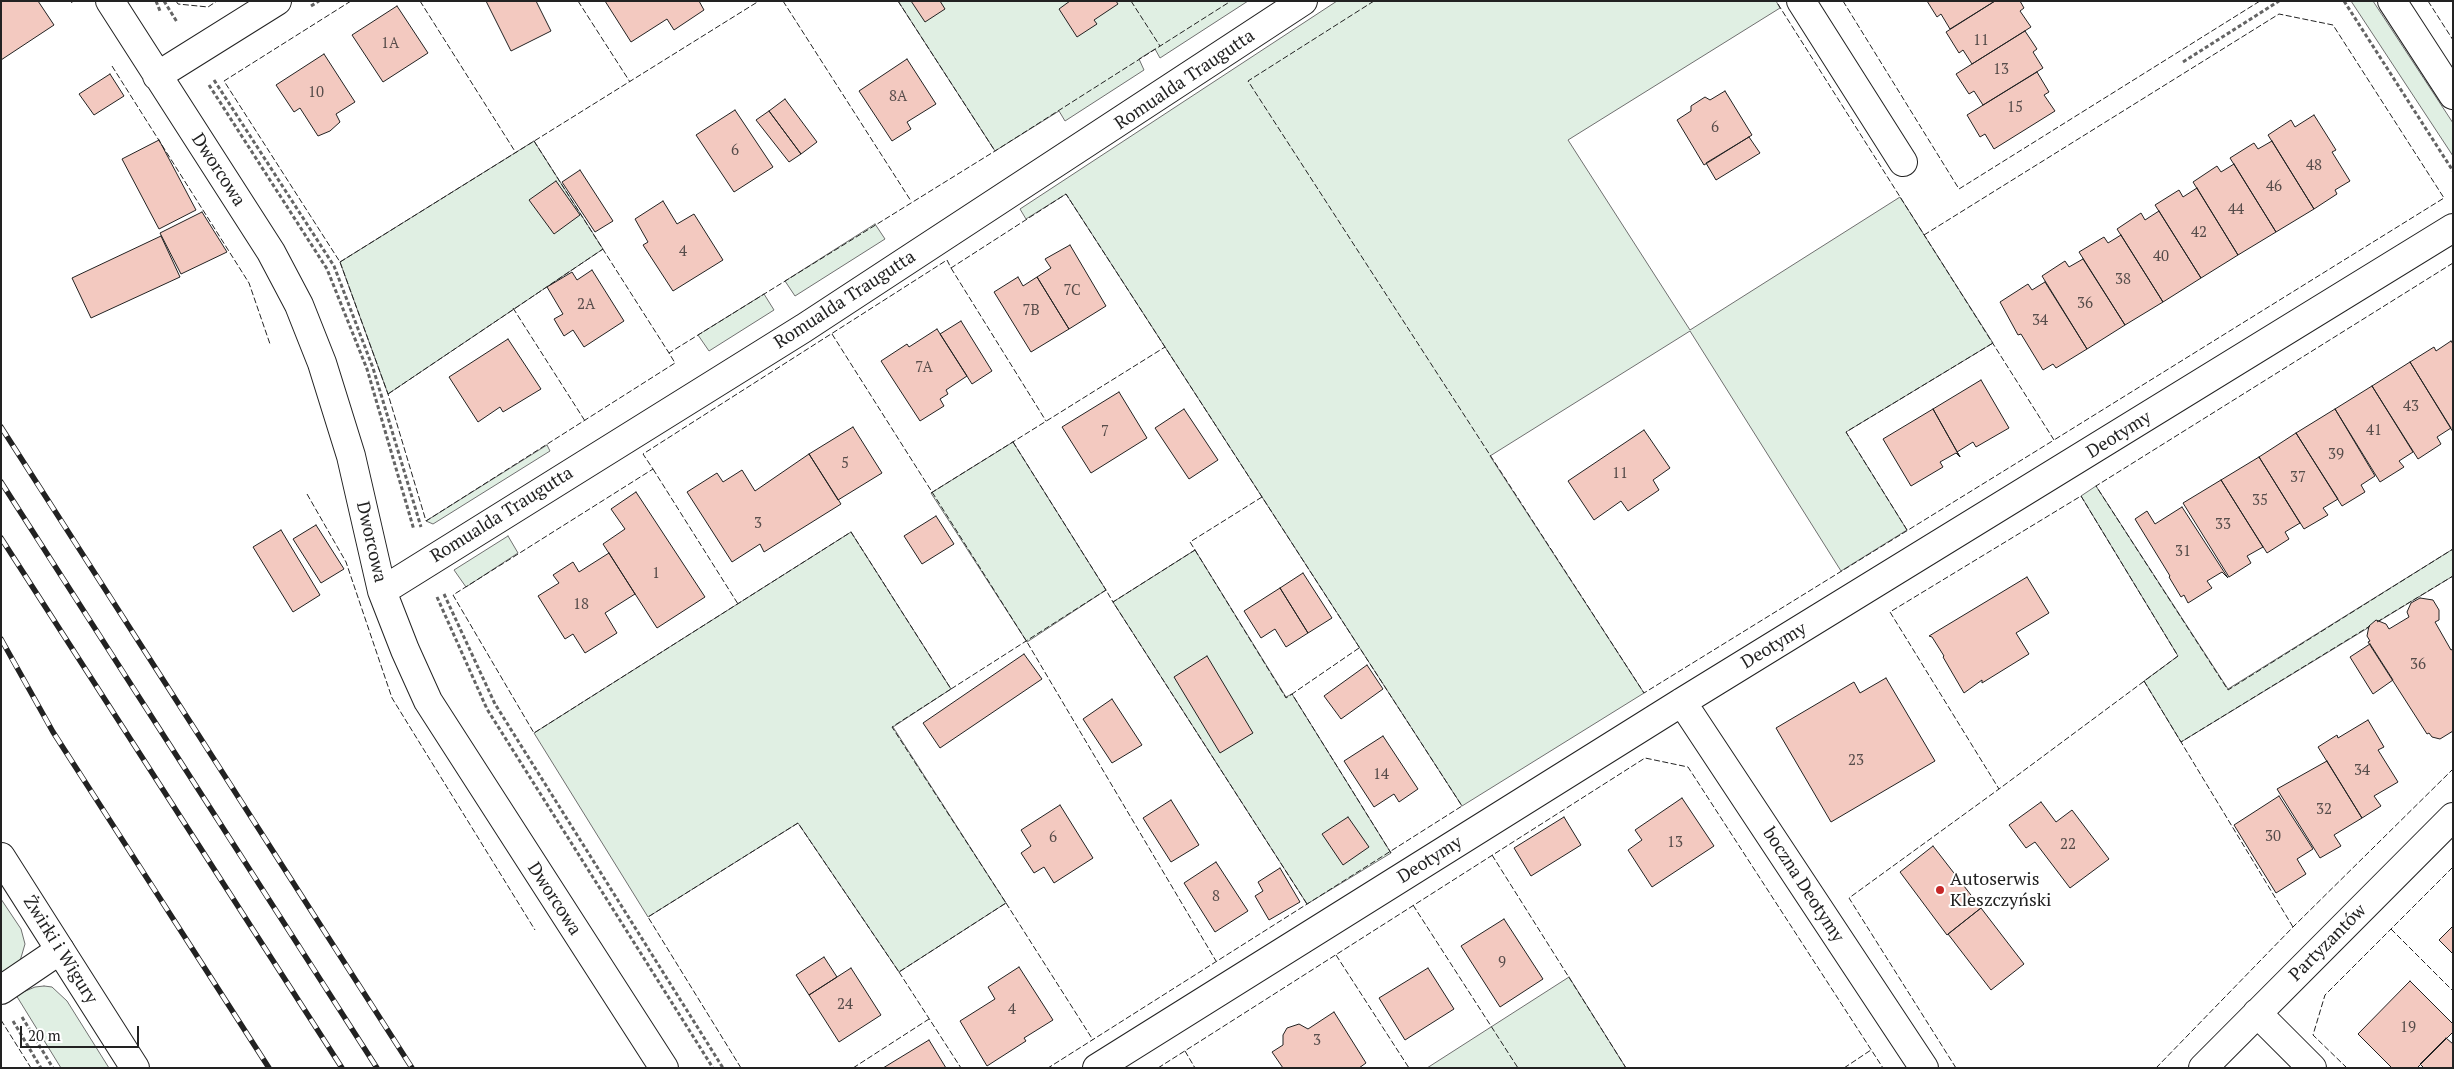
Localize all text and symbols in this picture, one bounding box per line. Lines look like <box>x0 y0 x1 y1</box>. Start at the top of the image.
street label: Romualda Traugutta <box>1111 25 1259 135</box>
house number: 11 <box>1973 32 1989 50</box>
house number: 1A <box>381 35 399 53</box>
house number: 13 <box>1993 61 2009 79</box>
house number: 10 <box>308 84 324 102</box>
house number: 8A <box>889 88 907 106</box>
house number: 15 <box>2007 99 2023 117</box>
house number: 6 <box>1711 119 1719 137</box>
street label: Dworcowa <box>186 130 250 210</box>
house number: 6 <box>731 142 739 160</box>
house number: 48 <box>2306 157 2322 175</box>
house number: 46 <box>2266 178 2282 196</box>
house number: 44 <box>2228 201 2244 219</box>
house number: 42 <box>2191 224 2207 242</box>
house number: 4 <box>679 243 687 261</box>
street label: Romualda Traugutta <box>770 246 920 354</box>
house number: 40 <box>2153 248 2169 266</box>
house number: 38 <box>2115 271 2131 289</box>
house number: 7C <box>1063 282 1081 300</box>
house number: 36 <box>2077 295 2093 313</box>
house number: 2A <box>577 296 595 314</box>
house number: 7B <box>1022 302 1040 320</box>
house number: 34 <box>2032 312 2048 330</box>
house number: 7A <box>915 359 933 377</box>
house number: 43 <box>2403 398 2419 416</box>
street label: Deotymy <box>2083 407 2155 463</box>
house number: 41 <box>2366 422 2382 440</box>
house number: 7 <box>1101 423 1109 441</box>
house number: 39 <box>2328 446 2344 464</box>
house number: 5 <box>841 455 849 473</box>
street label: Romualda Traugutta <box>427 462 577 568</box>
house number: 11 <box>1612 465 1628 483</box>
house number: 37 <box>2290 469 2306 487</box>
house number: 35 <box>2252 492 2268 510</box>
street label: Dworcowa <box>351 499 391 585</box>
house number: 3 <box>754 515 762 533</box>
house number: 33 <box>2215 516 2231 534</box>
house number: 31 <box>2175 543 2191 561</box>
house number: 1 <box>652 565 660 583</box>
house number: 18 <box>573 596 589 614</box>
street label: Deotymy <box>1738 618 1810 674</box>
house number: 36 <box>2410 656 2426 674</box>
house number: 23 <box>1848 752 1864 770</box>
house number: 34 <box>2354 762 2370 780</box>
house number: 14 <box>1373 766 1389 784</box>
house number: 32 <box>2316 801 2332 819</box>
street label: boczna Deotymy <box>1758 823 1848 947</box>
house number: 30 <box>2265 828 2281 846</box>
house number: 6 <box>1049 829 1057 847</box>
street label: Deotymy <box>1394 832 1466 888</box>
house number: 13 <box>1667 834 1683 852</box>
house number: 22 <box>2060 836 2076 854</box>
street label: Dworcowa <box>522 859 586 939</box>
place label: Autoserwis Kleszczyński <box>1950 869 2051 912</box>
marker: Autoserwis Kleszczyński <box>1934 884 1946 896</box>
house number: 8 <box>1212 888 1220 906</box>
street label: Żwirki i Wigury <box>18 892 102 1008</box>
street label: Partyzantów <box>2285 900 2371 986</box>
house number: 9 <box>1498 954 1506 972</box>
house number: 24 <box>837 996 853 1014</box>
house number: 4 <box>1008 1001 1016 1019</box>
scale bar <box>22 1016 141 1048</box>
house number: 19 <box>2400 1019 2416 1037</box>
text: 20 m <box>28 1025 61 1045</box>
house number: 3 <box>1313 1032 1321 1050</box>

